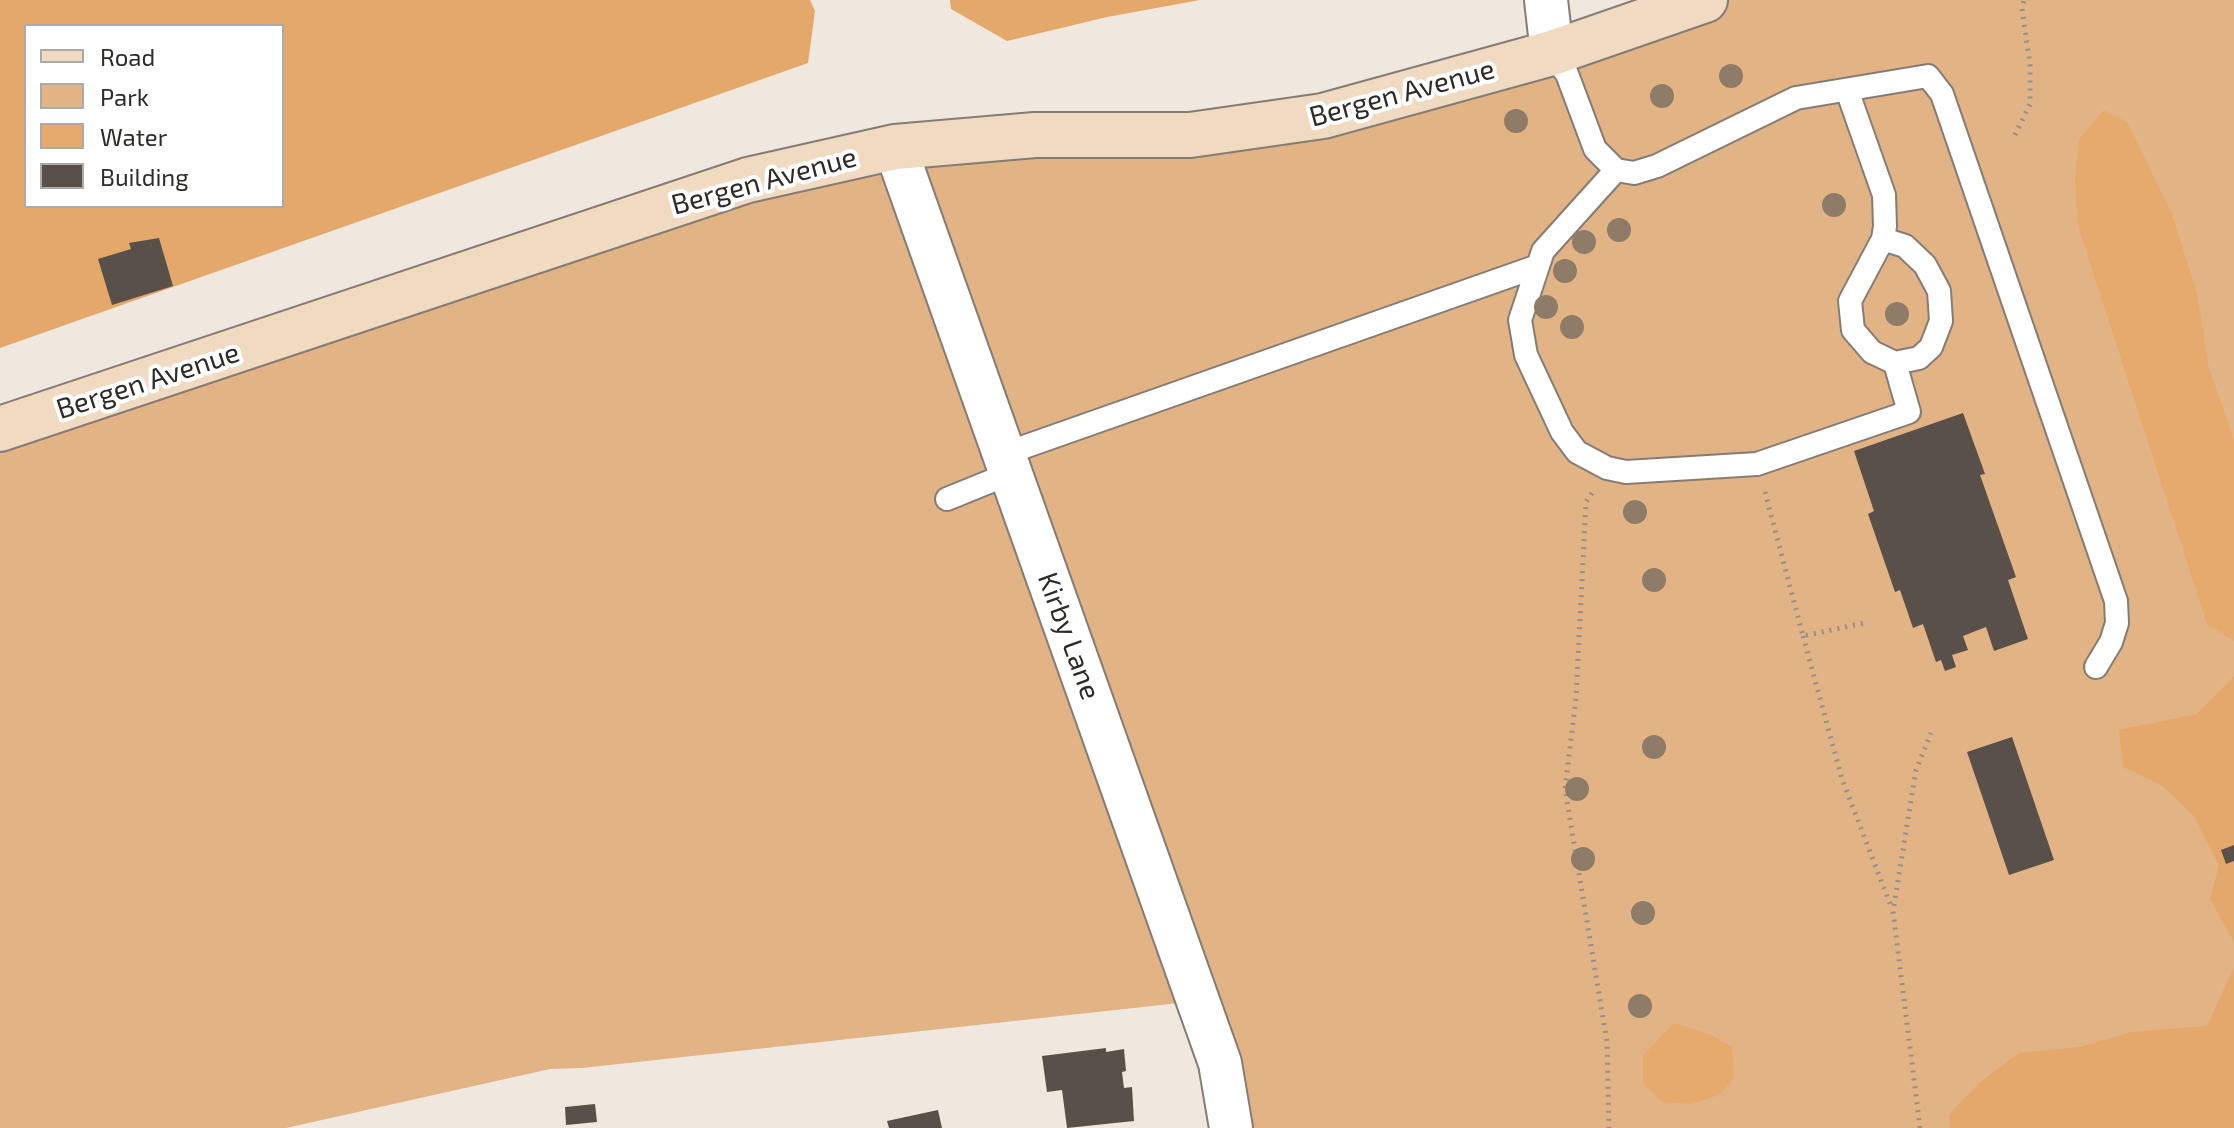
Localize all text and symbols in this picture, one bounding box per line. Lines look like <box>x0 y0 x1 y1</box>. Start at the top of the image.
legend <box>24 24 284 208</box>
text: Road <box>100 42 155 71</box>
street label: Bergen Avenue <box>1306 52 1498 134</box>
text: Park <box>100 82 149 111</box>
text: Water <box>100 122 167 151</box>
street label: Bergen Avenue <box>668 140 860 222</box>
text: Building <box>100 162 189 191</box>
street label: Bergen Avenue <box>52 336 244 426</box>
street label: Kirby Lane <box>1031 568 1107 704</box>

